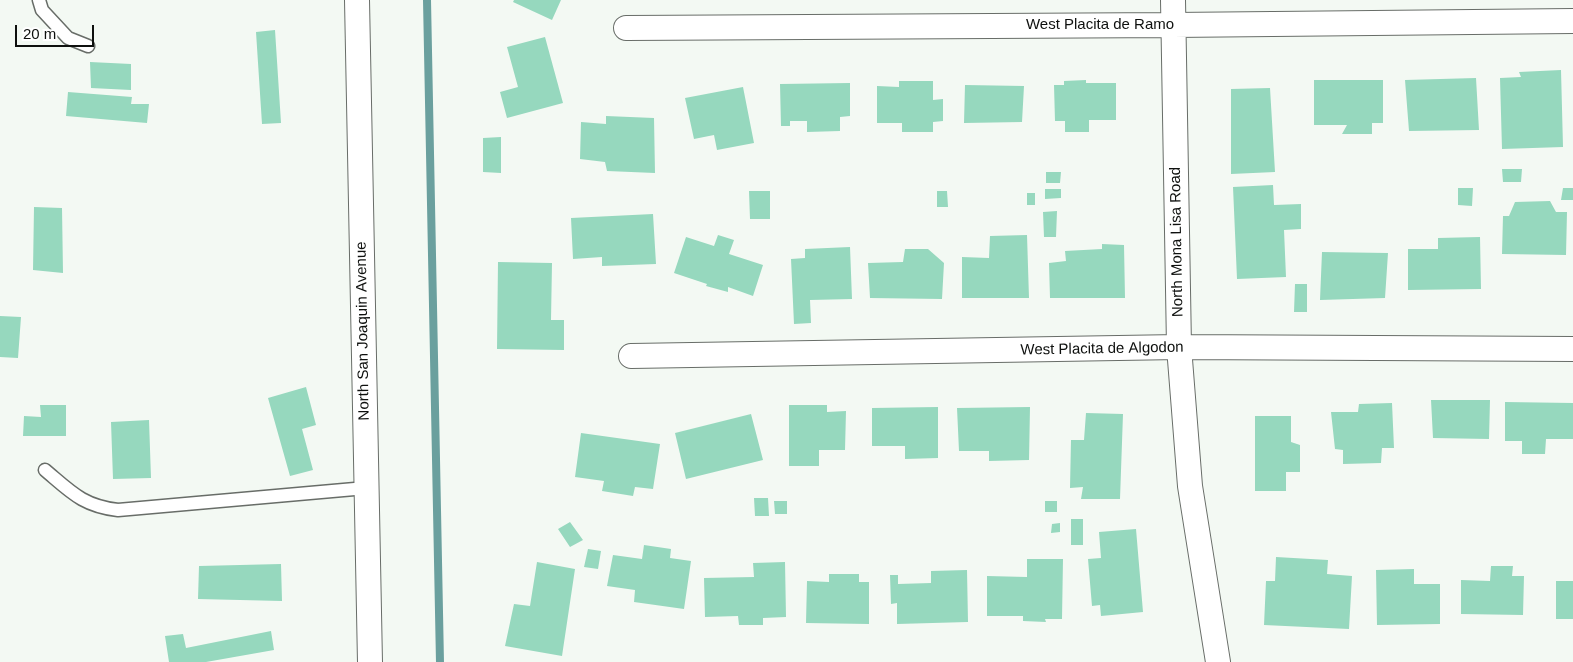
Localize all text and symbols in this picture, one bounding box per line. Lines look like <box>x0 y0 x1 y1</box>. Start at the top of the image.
scale bar <box>18 15 96 47</box>
street label: West Placita de Ramo <box>1026 16 1174 34</box>
text: 20 m <box>23 25 56 42</box>
street label: North Mona Lisa Road <box>1167 167 1187 317</box>
street label: North San Joaquin Avenue <box>352 241 374 421</box>
street label: West Placita de Algodon <box>1020 339 1184 359</box>

